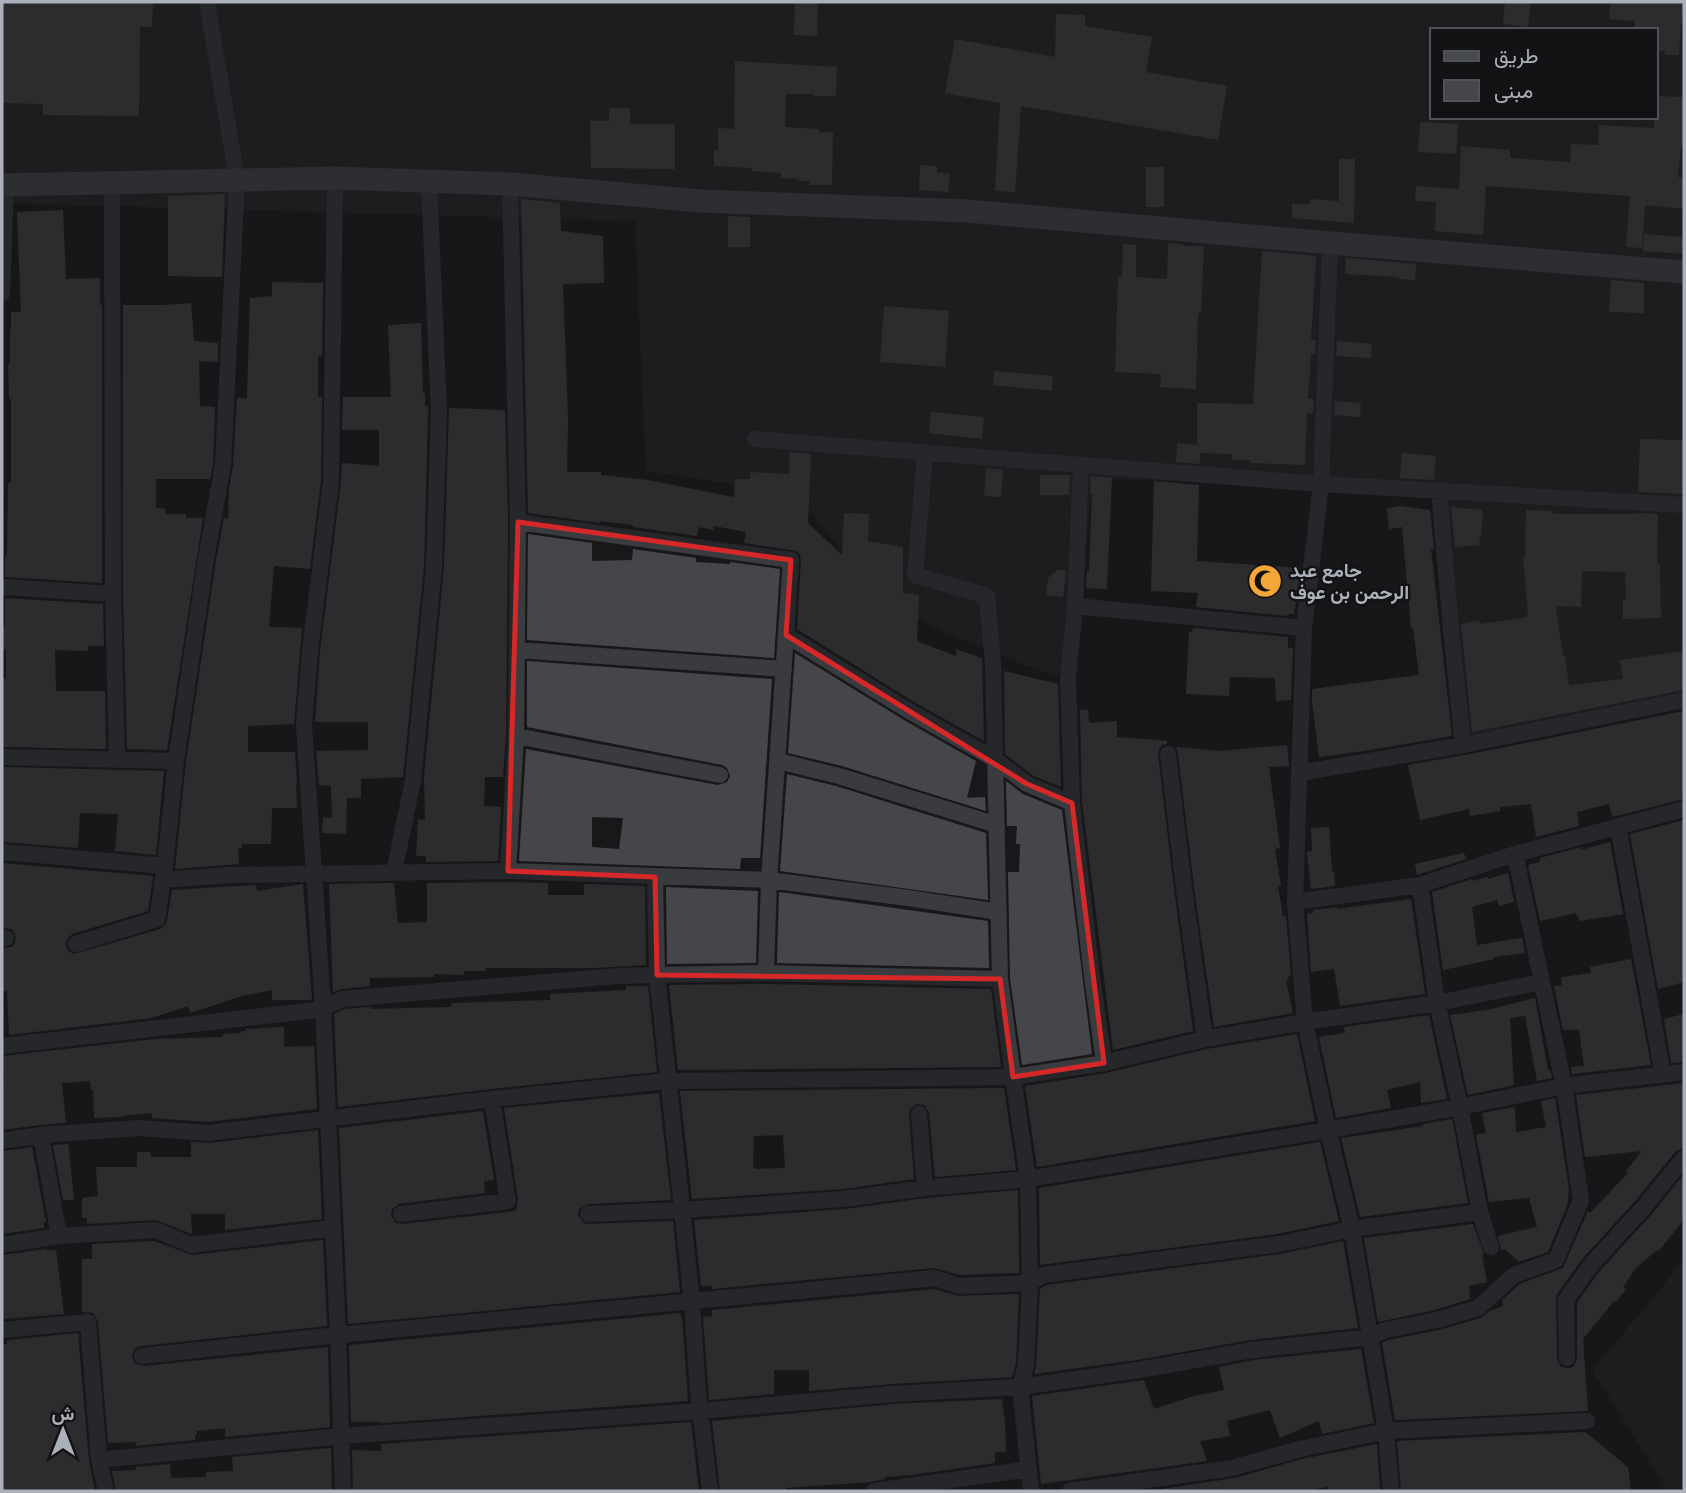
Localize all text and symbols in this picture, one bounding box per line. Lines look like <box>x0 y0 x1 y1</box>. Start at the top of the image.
legend <box>1430 28 1658 119</box>
text: طريق <box>1494 42 1539 69</box>
text: مبنى <box>1494 77 1533 104</box>
place label: جامع عبد الرحمن بن عوف <box>1290 558 1409 605</box>
mosque icon: جامع عبد الرحمن بن عوف <box>1246 562 1284 600</box>
north arrow <box>28 1395 98 1465</box>
text: ش <box>52 1401 75 1425</box>

